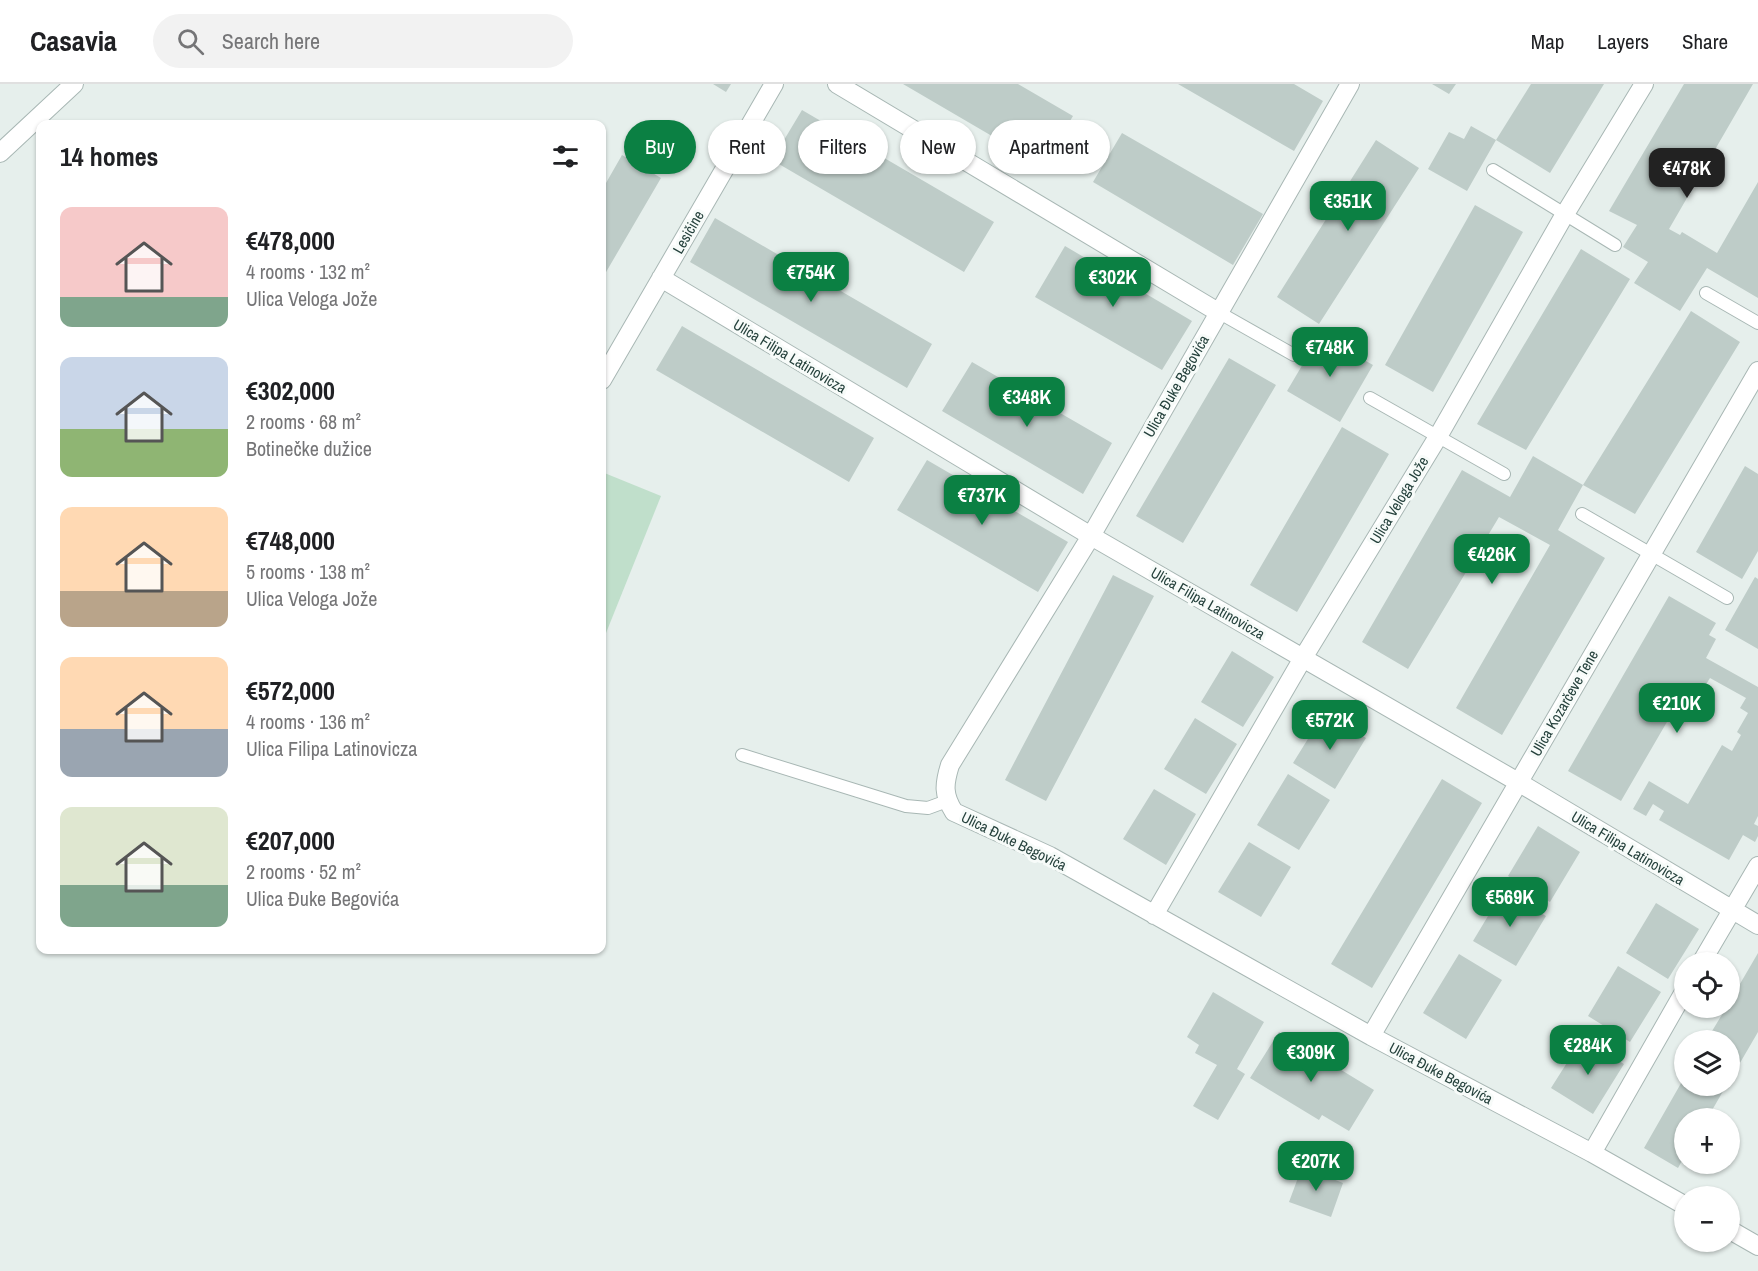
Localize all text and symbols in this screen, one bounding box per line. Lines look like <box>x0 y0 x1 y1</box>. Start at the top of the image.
search box <box>153 14 573 68</box>
text: Casavia <box>30 22 117 60</box>
icon: search <box>174 25 207 58</box>
text: Search here <box>222 26 320 56</box>
text: Map <box>1531 27 1564 56</box>
text: Layers <box>1597 27 1649 56</box>
text: Share <box>1682 27 1728 56</box>
chip: Buy <box>624 120 696 174</box>
chip: Rent <box>708 120 786 174</box>
chip: Filters <box>798 120 888 174</box>
chip: New <box>900 120 976 174</box>
chip: Apartment <box>988 120 1110 174</box>
text: 14 homes <box>60 139 158 174</box>
icon: filters <box>549 140 582 173</box>
pin: €478K <box>1645 148 1729 199</box>
text: €478K <box>1663 154 1711 181</box>
pin: €351K <box>1306 181 1390 232</box>
text: €351K <box>1324 187 1372 214</box>
street label: Lesičine <box>667 206 709 257</box>
text: €478,000 <box>246 223 335 258</box>
icon: home <box>108 231 180 303</box>
pin: €754K <box>769 252 853 303</box>
pin: €302K <box>1071 257 1155 308</box>
text: 4 rooms · 132 m² <box>246 258 370 285</box>
text: €754K <box>787 258 835 285</box>
text: €302K <box>1089 263 1137 290</box>
text: Ulica Veloga Jože <box>246 285 377 312</box>
street label: Ulica Filipa Latinovicza <box>729 314 851 398</box>
pin: €748K <box>1288 327 1372 378</box>
street label: Ulica Đuke Begovića <box>1138 331 1214 441</box>
text: €748K <box>1306 333 1354 360</box>
text: €302,000 <box>246 373 335 408</box>
pin: €348K <box>985 377 1069 428</box>
icon: home <box>108 381 180 453</box>
text: €348K <box>1003 383 1051 410</box>
text: 2 rooms · 68 m² <box>246 408 361 435</box>
text: Botinečke dužice <box>246 435 372 462</box>
street label: Ulica Veloga Jože <box>1365 452 1433 548</box>
pin: €737K <box>940 475 1024 526</box>
text: €737K <box>958 481 1006 508</box>
text: €748,000 <box>246 523 335 558</box>
icon: home <box>108 531 180 603</box>
pin: €426K <box>1450 534 1534 585</box>
text: €426K <box>1468 540 1516 567</box>
text: 5 rooms · 138 m² <box>246 558 370 585</box>
street label: Ulica Filipa Latinovicza <box>1147 562 1269 644</box>
text: Ulica Veloga Jože <box>246 585 377 612</box>
street label: Ulica Kozarčeve Tene <box>1525 646 1603 760</box>
text: €572,000 <box>246 673 335 708</box>
icon: home <box>108 681 180 753</box>
pin: €210K <box>1635 683 1719 734</box>
text: €210K <box>1653 689 1701 716</box>
pin: €572K <box>1288 700 1372 751</box>
text: €572K <box>1306 706 1354 733</box>
text: 4 rooms · 136 m² <box>246 708 370 735</box>
text: Ulica Filipa Latinovicza <box>246 735 417 762</box>
street label: Ulica Đuke Begovića <box>958 806 1070 876</box>
street label: Ulica Filipa Latinovicza <box>1567 806 1689 890</box>
text: €207,000 <box>246 823 335 858</box>
icon: home <box>108 831 180 903</box>
text: 2 rooms · 52 m² <box>246 858 361 885</box>
pin: €569K <box>1468 877 1552 928</box>
text: €569K <box>1486 883 1534 910</box>
text: Ulica Đuke Begovića <box>246 885 399 912</box>
map controls <box>1674 952 1740 1252</box>
button: locate <box>1674 952 1740 1018</box>
pin: €284K <box>1546 1025 1630 1076</box>
button: layers <box>1674 1030 1740 1096</box>
text: €284K <box>1564 1031 1612 1058</box>
pin: €309K <box>1269 1032 1353 1083</box>
street label: Ulica Đuke Begovića <box>1385 1037 1497 1109</box>
text: €309K <box>1287 1038 1335 1065</box>
button: + <box>1674 1108 1740 1174</box>
pin: €207K <box>1274 1141 1358 1192</box>
text: €207K <box>1292 1147 1340 1174</box>
button: − <box>1674 1186 1740 1252</box>

